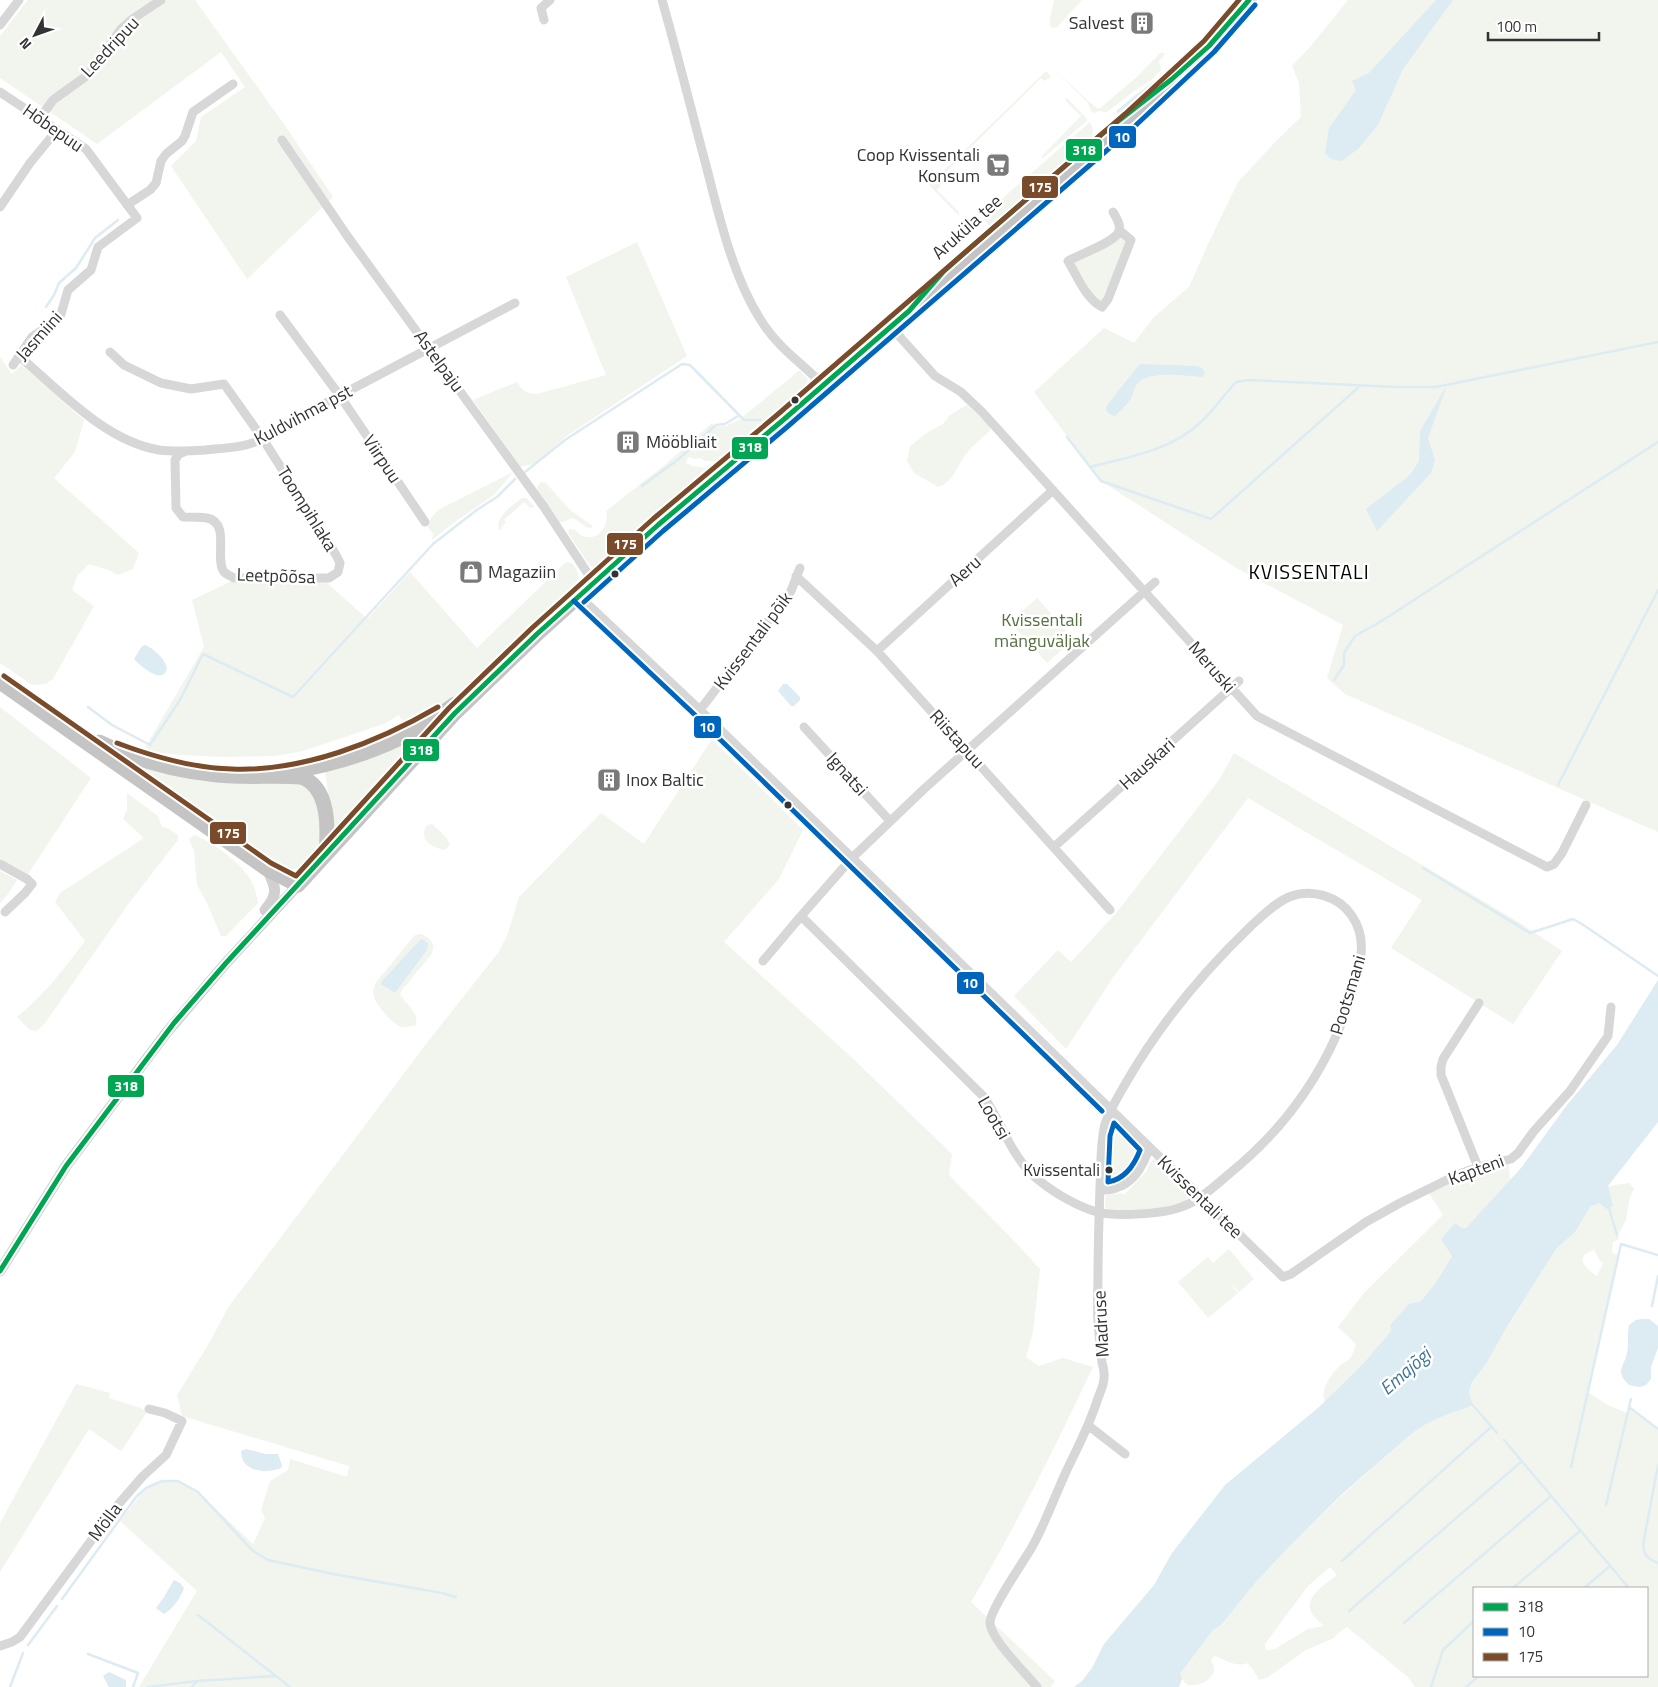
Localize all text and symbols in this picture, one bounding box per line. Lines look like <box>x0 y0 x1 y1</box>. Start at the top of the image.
place label: Salvest <box>1069 9 1125 36</box>
north arrow <box>10 10 60 60</box>
street label: Leedripuu <box>74 10 145 83</box>
building icon: Salvest <box>1129 10 1155 36</box>
scale bar <box>1488 10 1599 42</box>
text: 100 m <box>1496 15 1537 38</box>
text: N <box>14 33 36 54</box>
street label: Hõbepuu <box>17 97 89 158</box>
line badge: 10 <box>1108 125 1137 149</box>
text: 10 <box>1114 126 1130 147</box>
line badge: 318 <box>1065 138 1103 162</box>
text: 318 <box>1072 139 1096 160</box>
place label: Coop Kvissentali Konsum <box>857 141 980 189</box>
supermarket icon: Coop Kvissentali Konsum <box>985 152 1011 178</box>
line badge: 175 <box>1021 175 1059 199</box>
text: 175 <box>1028 176 1052 197</box>
street label: Aruküla tee <box>926 188 1008 266</box>
street label: Jasmiini <box>9 305 68 367</box>
street label: Astelpaju <box>408 324 471 397</box>
street label: Kuldvihma pst <box>249 377 357 452</box>
unlabelled marker <box>790 395 800 405</box>
place label: Mööbliait <box>646 428 718 455</box>
street label: Viirpuu <box>356 429 408 488</box>
building icon: Mööbliait <box>615 429 641 455</box>
line badge: 318 <box>731 436 769 460</box>
text: 318 <box>738 436 762 457</box>
street label: Toompihlaka <box>271 461 344 556</box>
line badge: 175 <box>606 532 644 556</box>
text: 175 <box>613 533 637 554</box>
street label: Aeru <box>942 549 987 593</box>
district label: KVISSENTALI <box>1248 556 1370 587</box>
place label: Magaziin <box>488 558 556 585</box>
shop icon: Magaziin <box>458 559 484 585</box>
street label: Leetpõõsa <box>236 561 316 590</box>
unlabelled marker <box>610 569 620 579</box>
street label: Kvissentali põik <box>707 586 799 695</box>
park label: Kvissentali mänguväljak <box>994 606 1090 654</box>
street label: Meruski <box>1182 635 1243 698</box>
street label: Riistapuu <box>923 703 991 774</box>
line badge: 10 <box>693 715 722 739</box>
text: 10 <box>699 716 715 737</box>
street label: Hauskari <box>1113 731 1181 796</box>
line badge: 318 <box>402 738 440 762</box>
text: 318 <box>409 739 433 760</box>
street label: Ignatsi <box>820 746 874 802</box>
place label: Inox Baltic <box>626 766 704 793</box>
building icon: Inox Baltic <box>596 767 622 793</box>
unlabelled marker <box>783 800 793 810</box>
line badge: 175 <box>209 821 247 845</box>
text: 175 <box>216 822 240 843</box>
street label: Pootsmani <box>1323 952 1372 1038</box>
line badge: 10 <box>956 971 985 995</box>
text: 10 <box>962 972 978 993</box>
line badge: 318 <box>107 1074 145 1098</box>
text: 318 <box>114 1075 138 1096</box>
street label: Lootsi <box>971 1091 1018 1144</box>
street label: Kapteni <box>1444 1147 1508 1192</box>
street label: Kvissentali tee <box>1151 1149 1249 1244</box>
place label: Kvissentali <box>1023 1157 1100 1183</box>
marker: Kvissentali <box>1104 1165 1114 1175</box>
street label: Madruse <box>1085 1290 1116 1358</box>
water label: Emajõgi <box>1373 1339 1438 1401</box>
street label: Mölla <box>81 1497 128 1547</box>
legend <box>1473 1587 1648 1677</box>
text: 318 <box>1518 1595 1543 1618</box>
text: 10 <box>1518 1620 1535 1643</box>
text: 175 <box>1518 1645 1543 1668</box>

